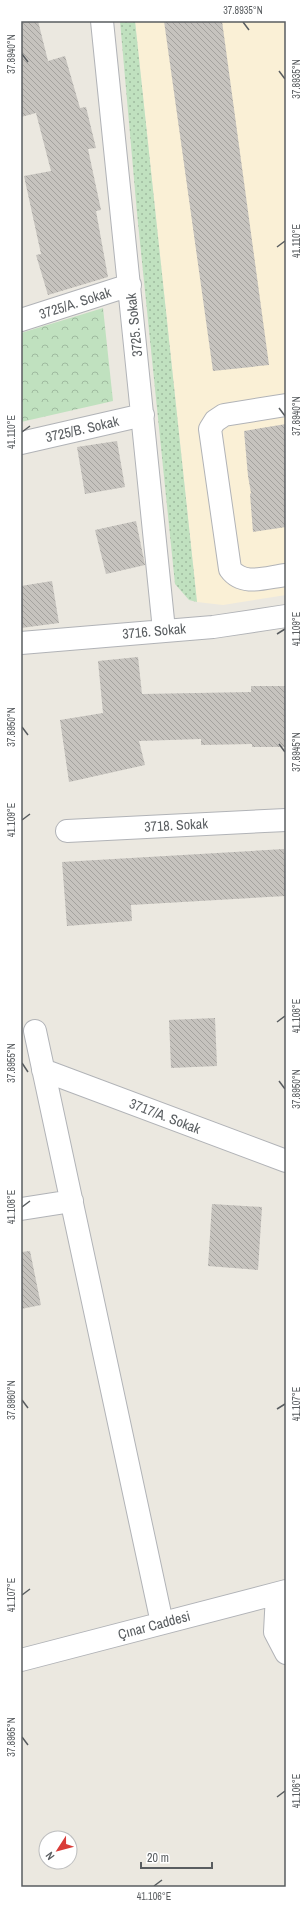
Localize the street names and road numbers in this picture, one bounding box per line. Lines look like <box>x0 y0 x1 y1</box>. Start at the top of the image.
street label: 3725/A. Sokak <box>37 283 114 323</box>
street label: 3725. Sokak <box>122 292 146 358</box>
street label: 3725/B. Sokak <box>44 412 121 446</box>
street label: 3716. Sokak <box>121 619 187 643</box>
street label: 3718. Sokak <box>144 814 209 836</box>
street label: 3717/A. Sokak <box>127 1094 203 1138</box>
street label: Çınar Caddesi <box>116 1607 192 1643</box>

